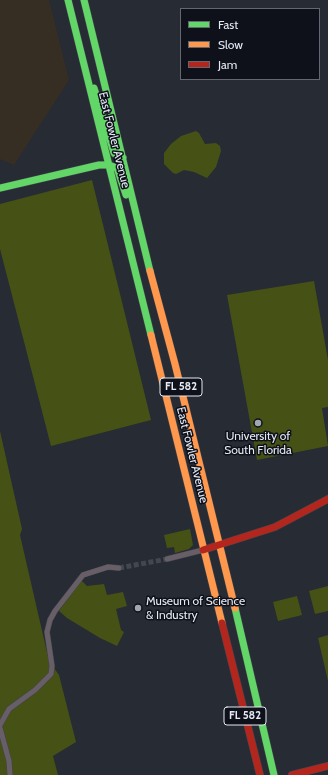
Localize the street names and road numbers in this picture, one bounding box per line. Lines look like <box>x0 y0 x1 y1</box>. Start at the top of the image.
street label: East Fowler Avenue <box>95 90 133 190</box>
road number: FL 582 <box>160 378 202 396</box>
street label: East Fowler Avenue <box>173 405 211 505</box>
road number: FL 582 <box>224 707 266 725</box>

